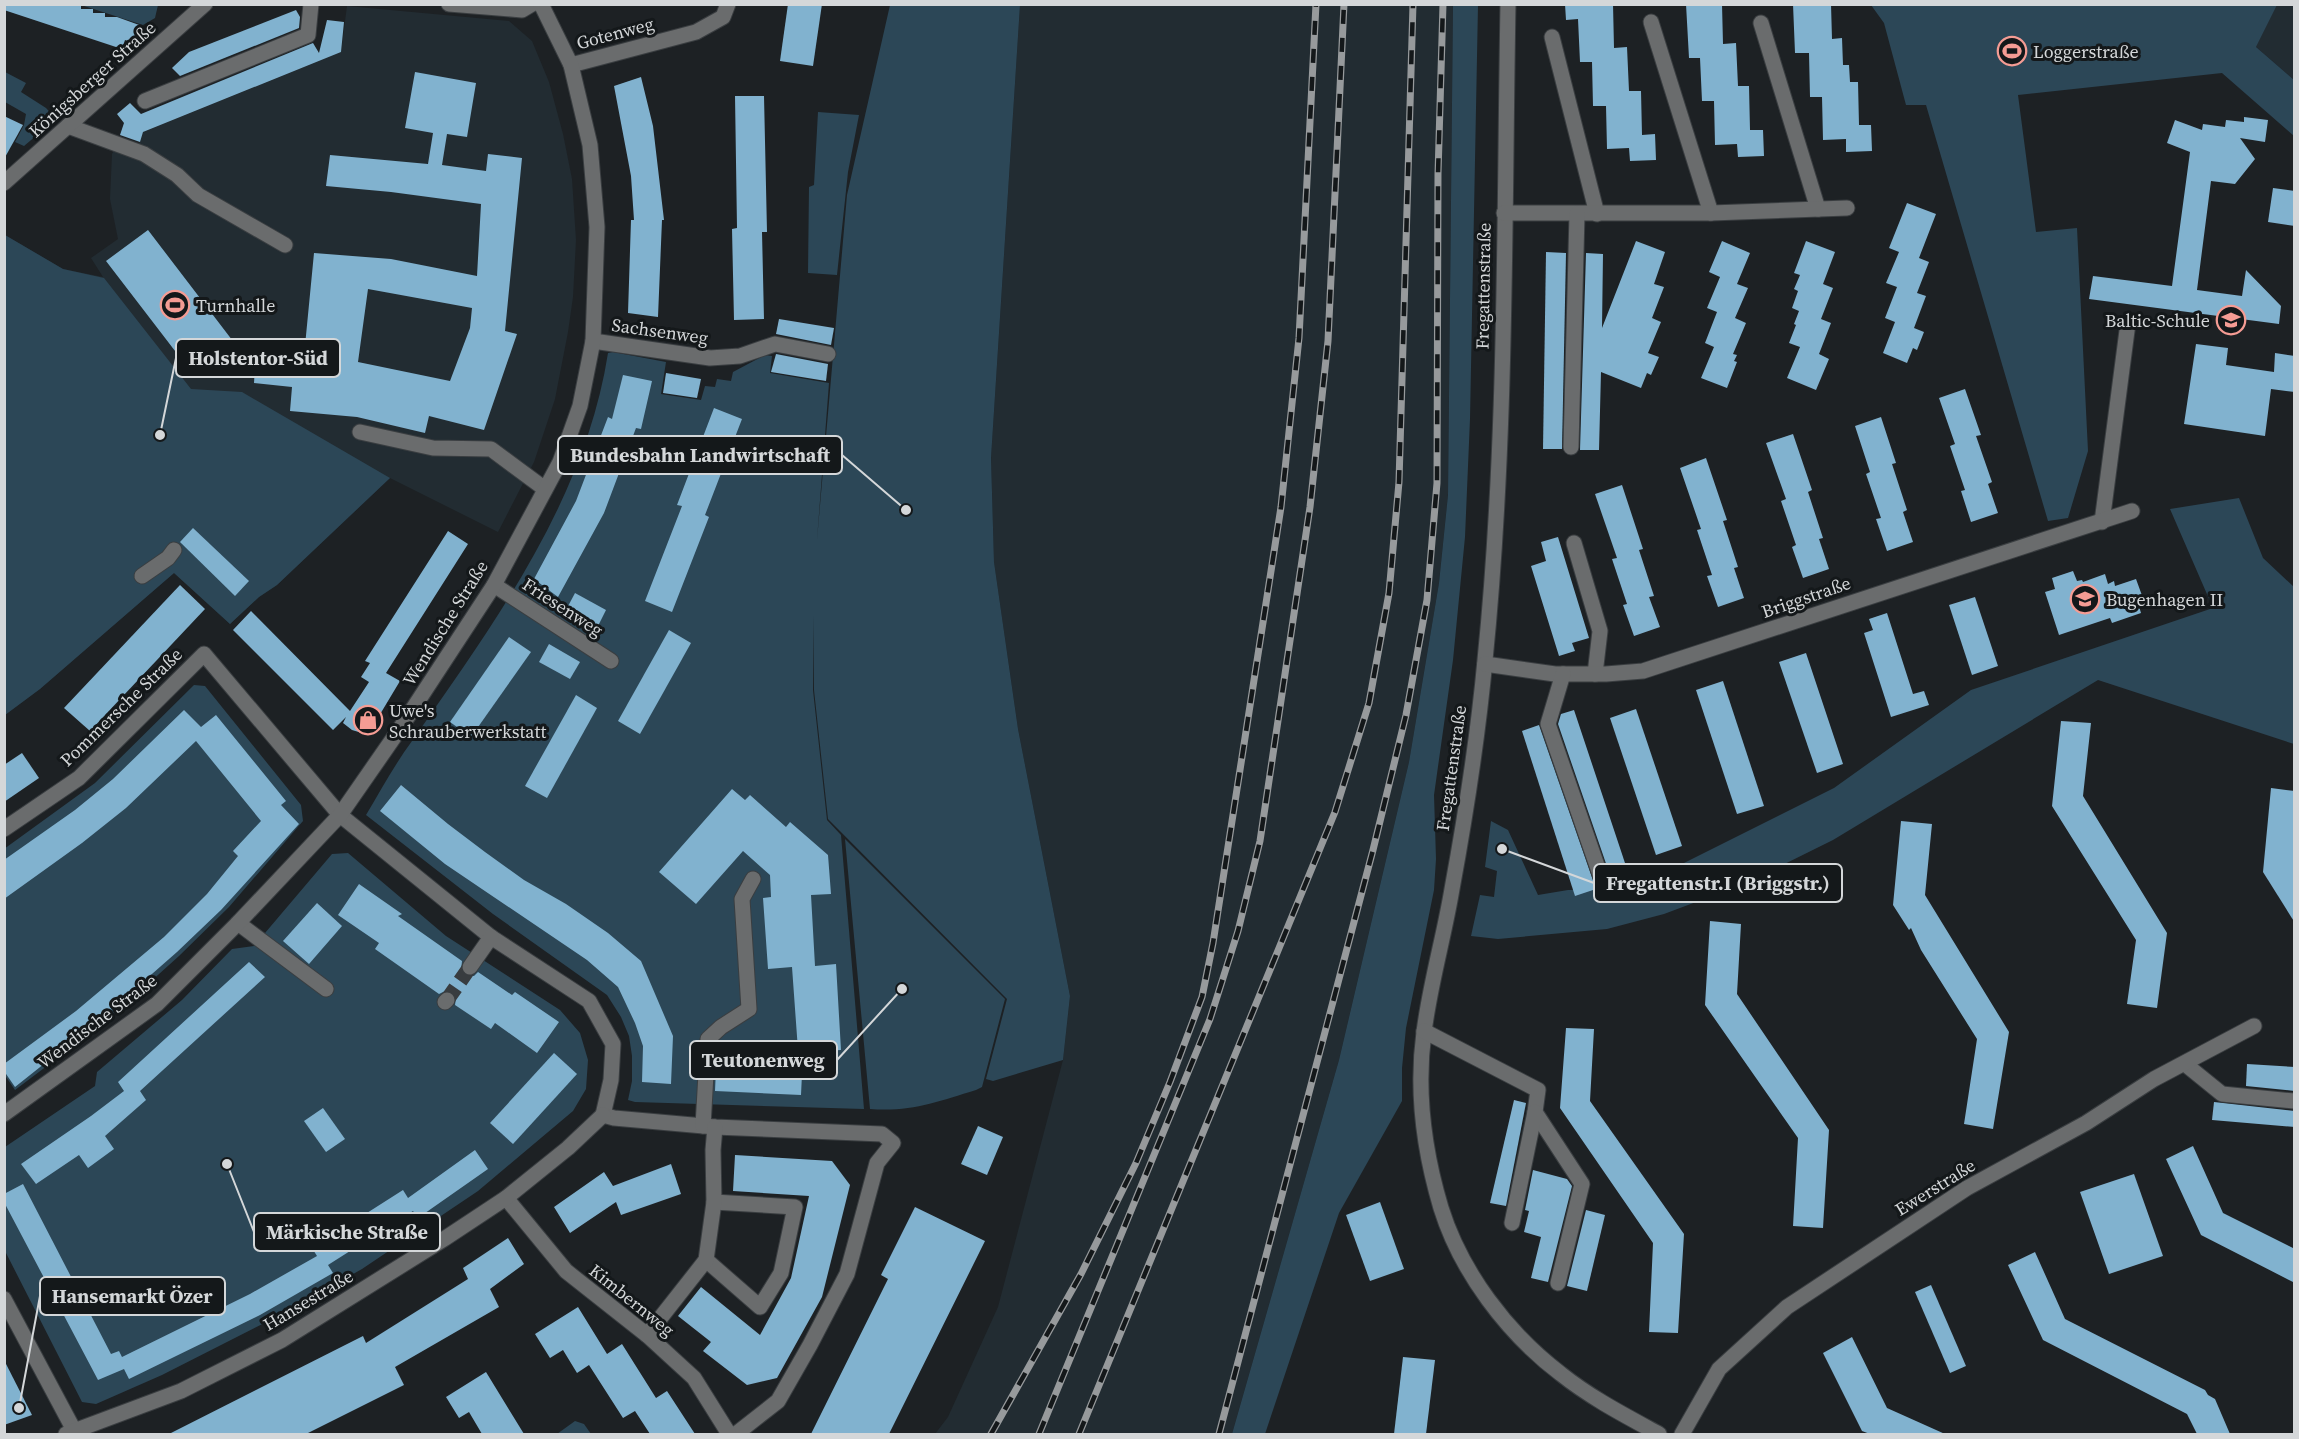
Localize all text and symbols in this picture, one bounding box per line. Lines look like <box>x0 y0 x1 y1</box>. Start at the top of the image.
street label: Gotenweg <box>573 11 657 55</box>
street label: Königsberger Straße <box>23 15 161 143</box>
sports icon: Loggerstraße <box>1996 35 2028 67</box>
place label: Loggerstraße <box>2033 39 2139 64</box>
street label: Fregattenstraße <box>1469 222 1497 350</box>
sports icon: Turnhalle <box>159 289 191 321</box>
place label: Turnhalle <box>196 293 275 318</box>
school or university icon: Baltic-Schule <box>2215 304 2247 336</box>
place label: Baltic-Schule <box>2105 308 2210 333</box>
street label: Sachsenweg <box>610 312 710 350</box>
callout: Holstentor-Süd <box>176 339 340 377</box>
text: Holstentor-Süd <box>188 344 328 372</box>
callout: Bundesbahn Landwirtschaft <box>558 436 842 474</box>
text: Bundesbahn Landwirtschaft <box>570 441 830 469</box>
street label: Wendische Straße <box>396 555 494 691</box>
street label: Briggstraße <box>1758 570 1854 624</box>
street label: Friesenweg <box>518 572 608 642</box>
school or university icon: Bugenhagen II <box>2069 583 2101 615</box>
place label: Bugenhagen II <box>2106 587 2223 612</box>
street label: Pommersche Straße <box>54 642 188 772</box>
place label: Uwe's Schrauberwerkstatt <box>389 698 547 744</box>
street label: Fregattenstraße <box>1430 703 1472 833</box>
shop icon: Uwe's Schrauberwerkstatt <box>352 704 384 736</box>
callout: Fregattenstr.I (Briggstr.) <box>1594 864 1842 902</box>
text: Fregattenstr.I (Briggstr.) <box>1606 869 1830 897</box>
street label: Wendische Straße <box>32 968 162 1074</box>
callout: Teutonenweg <box>690 1041 837 1079</box>
text: Teutonenweg <box>701 1046 825 1074</box>
street label: Ewerstraße <box>1890 1152 1980 1222</box>
callout: Märkische Straße <box>254 1213 440 1251</box>
text: Märkische Straße <box>266 1218 428 1246</box>
street label: Kimbernweg <box>584 1258 680 1342</box>
street label: Hansestraße <box>258 1263 358 1337</box>
callout: Hansemarkt Özer <box>40 1277 225 1315</box>
text: Hansemarkt Özer <box>51 1282 213 1310</box>

